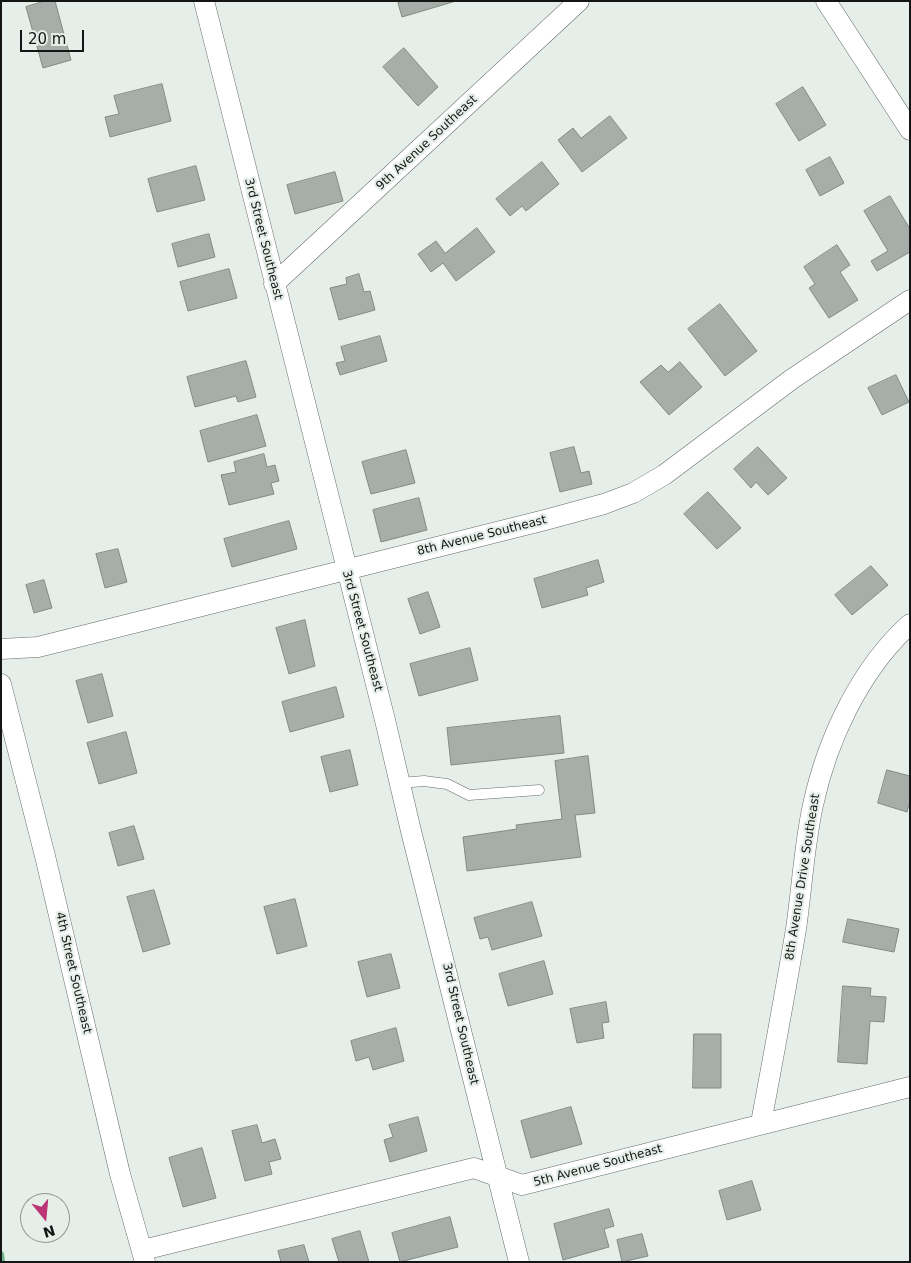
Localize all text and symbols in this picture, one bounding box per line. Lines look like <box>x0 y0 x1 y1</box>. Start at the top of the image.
scale bar <box>22 20 86 52</box>
text: 20 m <box>28 30 66 48</box>
street label: 9th Avenue Southeast <box>374 92 480 194</box>
street label: 3rd Street Southeast <box>241 177 285 301</box>
street label: 8th Avenue Southeast <box>416 513 548 559</box>
street label: 3rd Street Southeast <box>339 569 385 693</box>
street label: 8th Avenue Drive Southeast <box>783 793 823 961</box>
street label: 4th Street Southeast <box>52 911 94 1035</box>
street label: 3rd Street Southeast <box>439 962 481 1086</box>
street label: 5th Avenue Southeast <box>532 1142 664 1190</box>
north arrow <box>20 1193 70 1243</box>
text: N <box>41 1222 57 1241</box>

